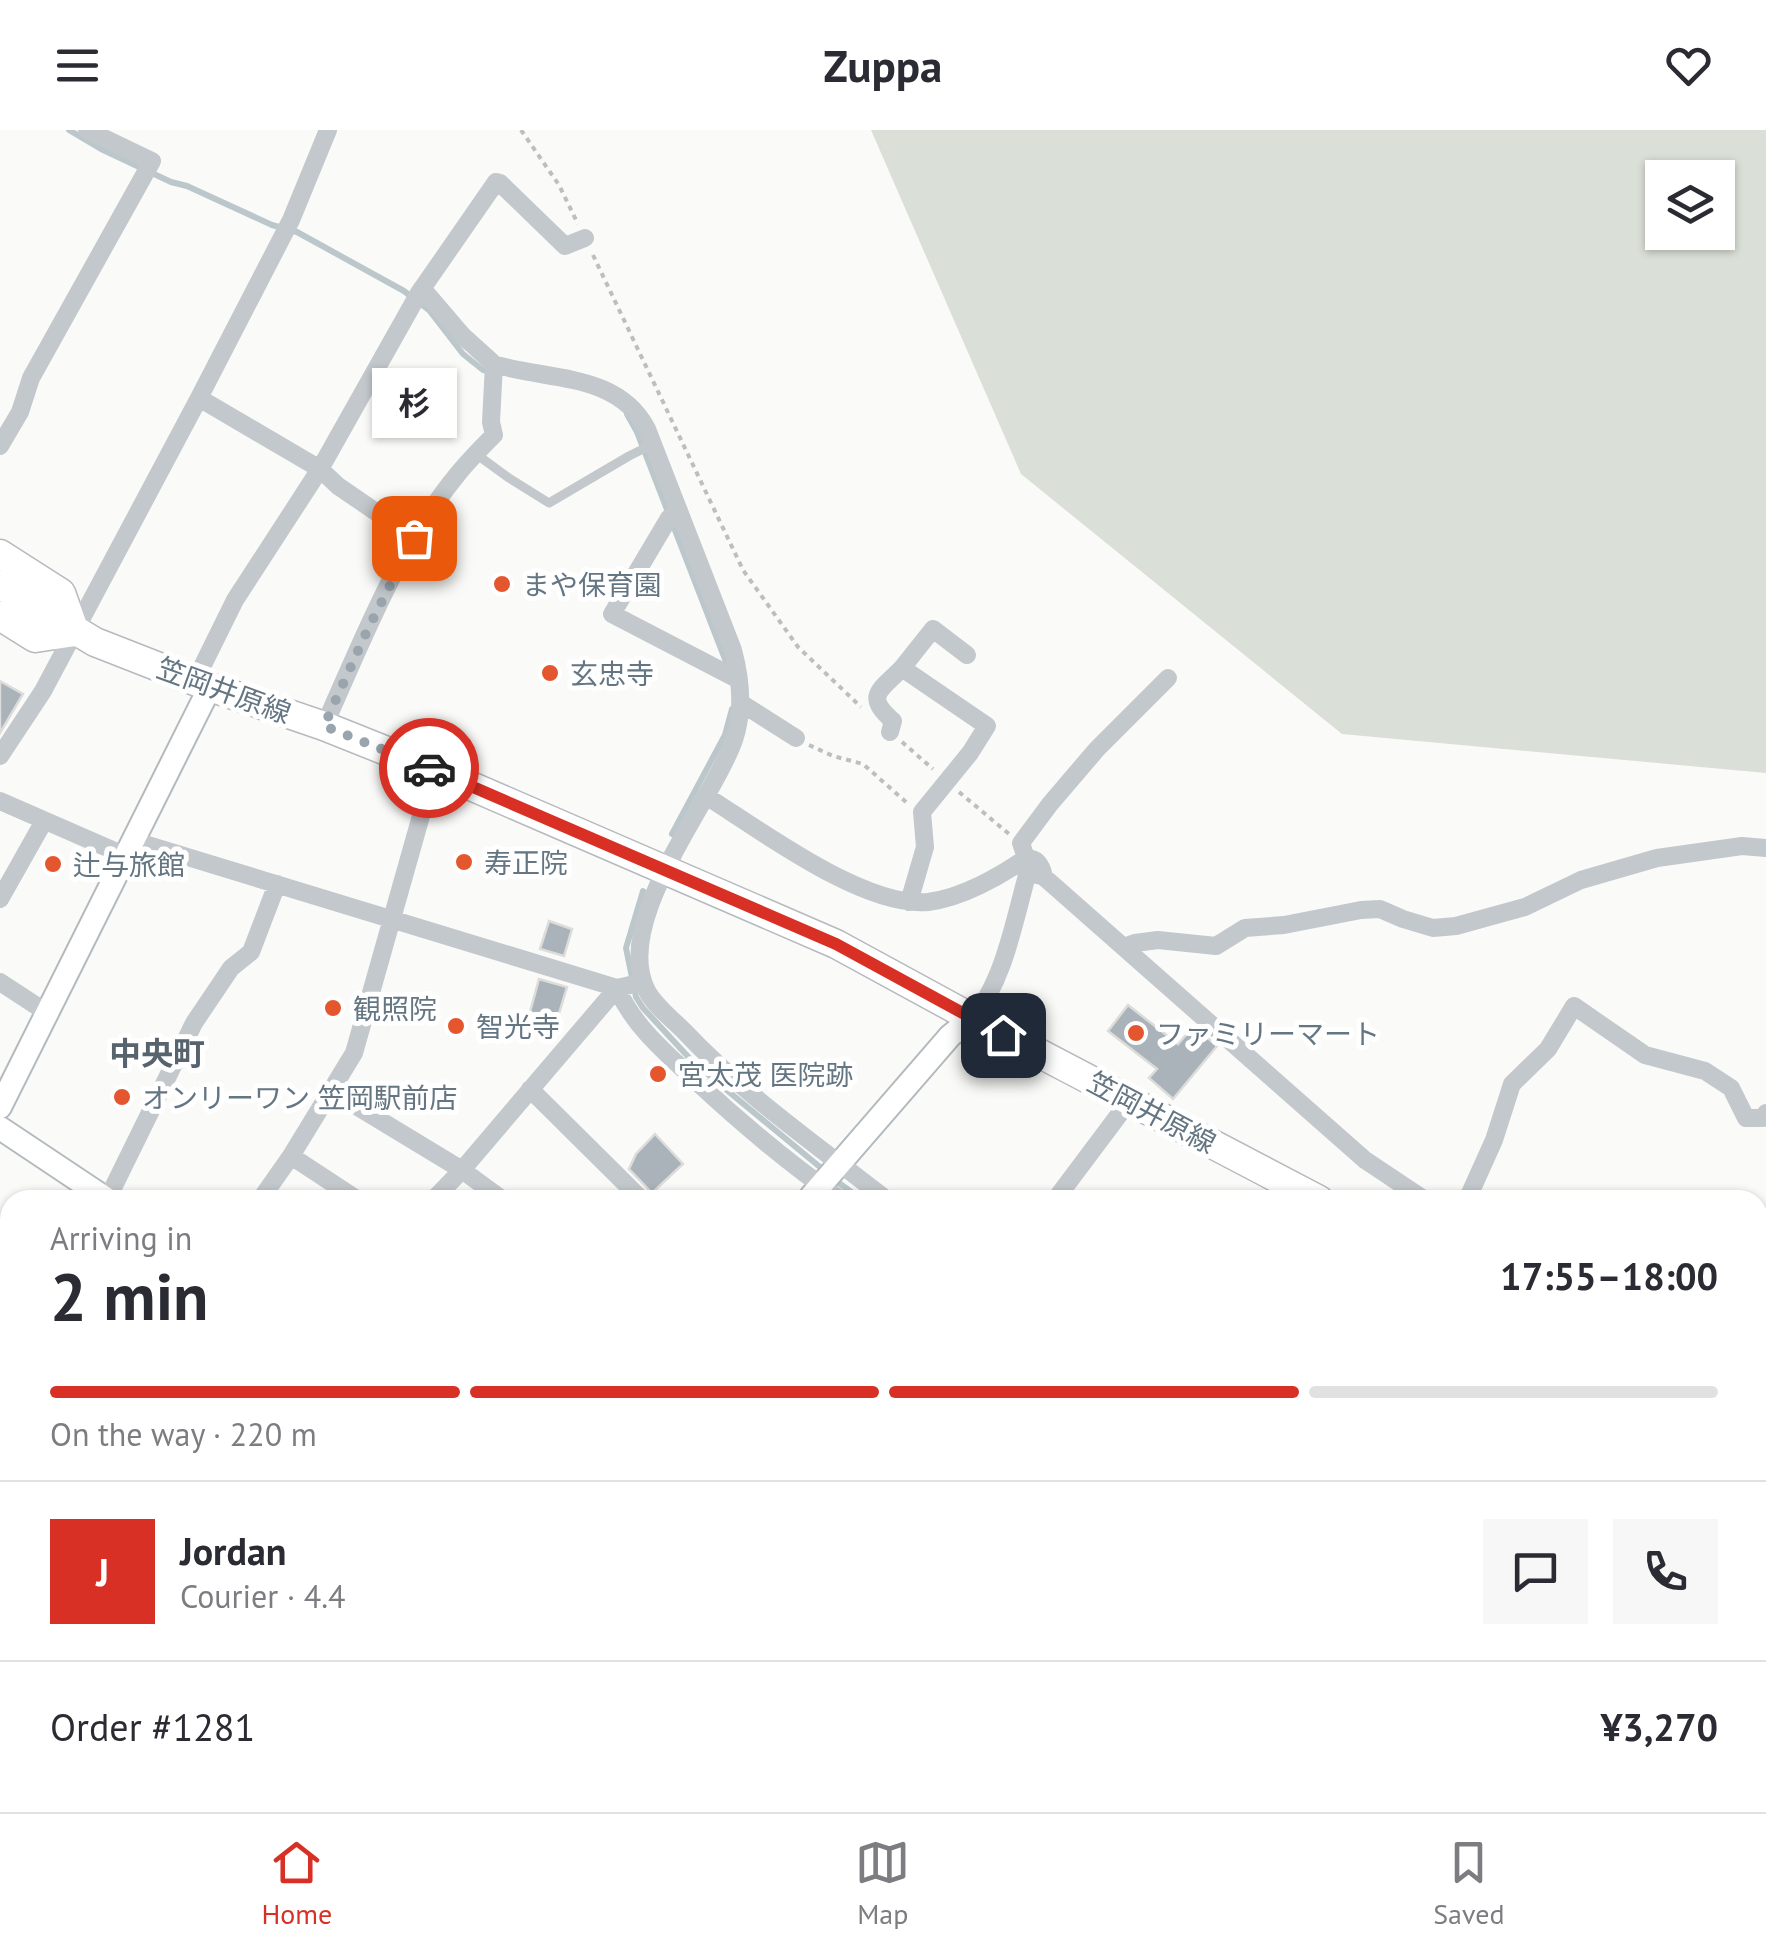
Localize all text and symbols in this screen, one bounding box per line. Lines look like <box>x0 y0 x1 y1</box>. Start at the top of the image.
text: Zuppa <box>824 36 942 94</box>
icon: menu <box>50 38 105 93</box>
icon: heart <box>1661 38 1716 93</box>
map controls <box>1645 160 1735 250</box>
button: layers <box>1645 160 1735 250</box>
callout: 杉 <box>372 368 456 438</box>
text: 杉 <box>398 382 431 424</box>
pin <box>372 496 457 581</box>
icon: bag <box>387 511 442 566</box>
place label: まや保育園 <box>522 566 662 603</box>
marker: まや保育園 <box>491 573 513 595</box>
street label: 笠岡井原線 <box>152 649 296 731</box>
place label: 玄忠寺 <box>570 655 654 692</box>
marker: 玄忠寺 <box>539 662 561 684</box>
courier <box>379 718 479 818</box>
icon: car <box>402 741 457 796</box>
place label: 寿正院 <box>484 844 568 881</box>
place label: 辻与旅館 <box>73 846 185 883</box>
marker: 寿正院 <box>453 851 475 873</box>
marker: 辻与旅館 <box>42 853 64 875</box>
place label: 観照院 <box>353 990 437 1027</box>
pin <box>961 993 1046 1078</box>
marker: 観照院 <box>322 997 344 1019</box>
place label: 智光寺 <box>476 1008 560 1045</box>
icon: home <box>976 1008 1031 1063</box>
marker: 智光寺 <box>445 1015 467 1037</box>
place label: ファミリーマート <box>1156 1015 1380 1052</box>
marker: ファミリーマート <box>1125 1022 1147 1044</box>
district label: 中央町 <box>109 1032 205 1074</box>
place label: 宮太茂 医院跡 <box>678 1056 853 1093</box>
marker: 宮太茂 医院跡 <box>647 1063 669 1085</box>
street label: 笠岡井原線 <box>1082 1063 1222 1161</box>
place label: オンリーワン 笠岡駅前店 <box>142 1079 457 1116</box>
marker: オンリーワン 笠岡駅前店 <box>111 1086 133 1108</box>
text: Arriving in <box>50 1217 192 1259</box>
text: 17:55–18:00 <box>1500 1251 1718 1300</box>
text: 2 min <box>50 1254 209 1338</box>
text: On the way · 220 m <box>50 1413 317 1455</box>
button: chat <box>1483 1519 1588 1624</box>
button: phone <box>1613 1519 1718 1624</box>
text: Jordan <box>180 1526 286 1575</box>
text: J <box>96 1547 109 1596</box>
text: Courier · 4.4 <box>180 1575 346 1617</box>
text: Order #1281 <box>50 1702 255 1751</box>
text: ¥3,270 <box>1601 1702 1718 1751</box>
tab: Home <box>261 1835 332 1932</box>
tab: Map <box>855 1835 910 1932</box>
tab: Saved <box>1433 1835 1504 1932</box>

